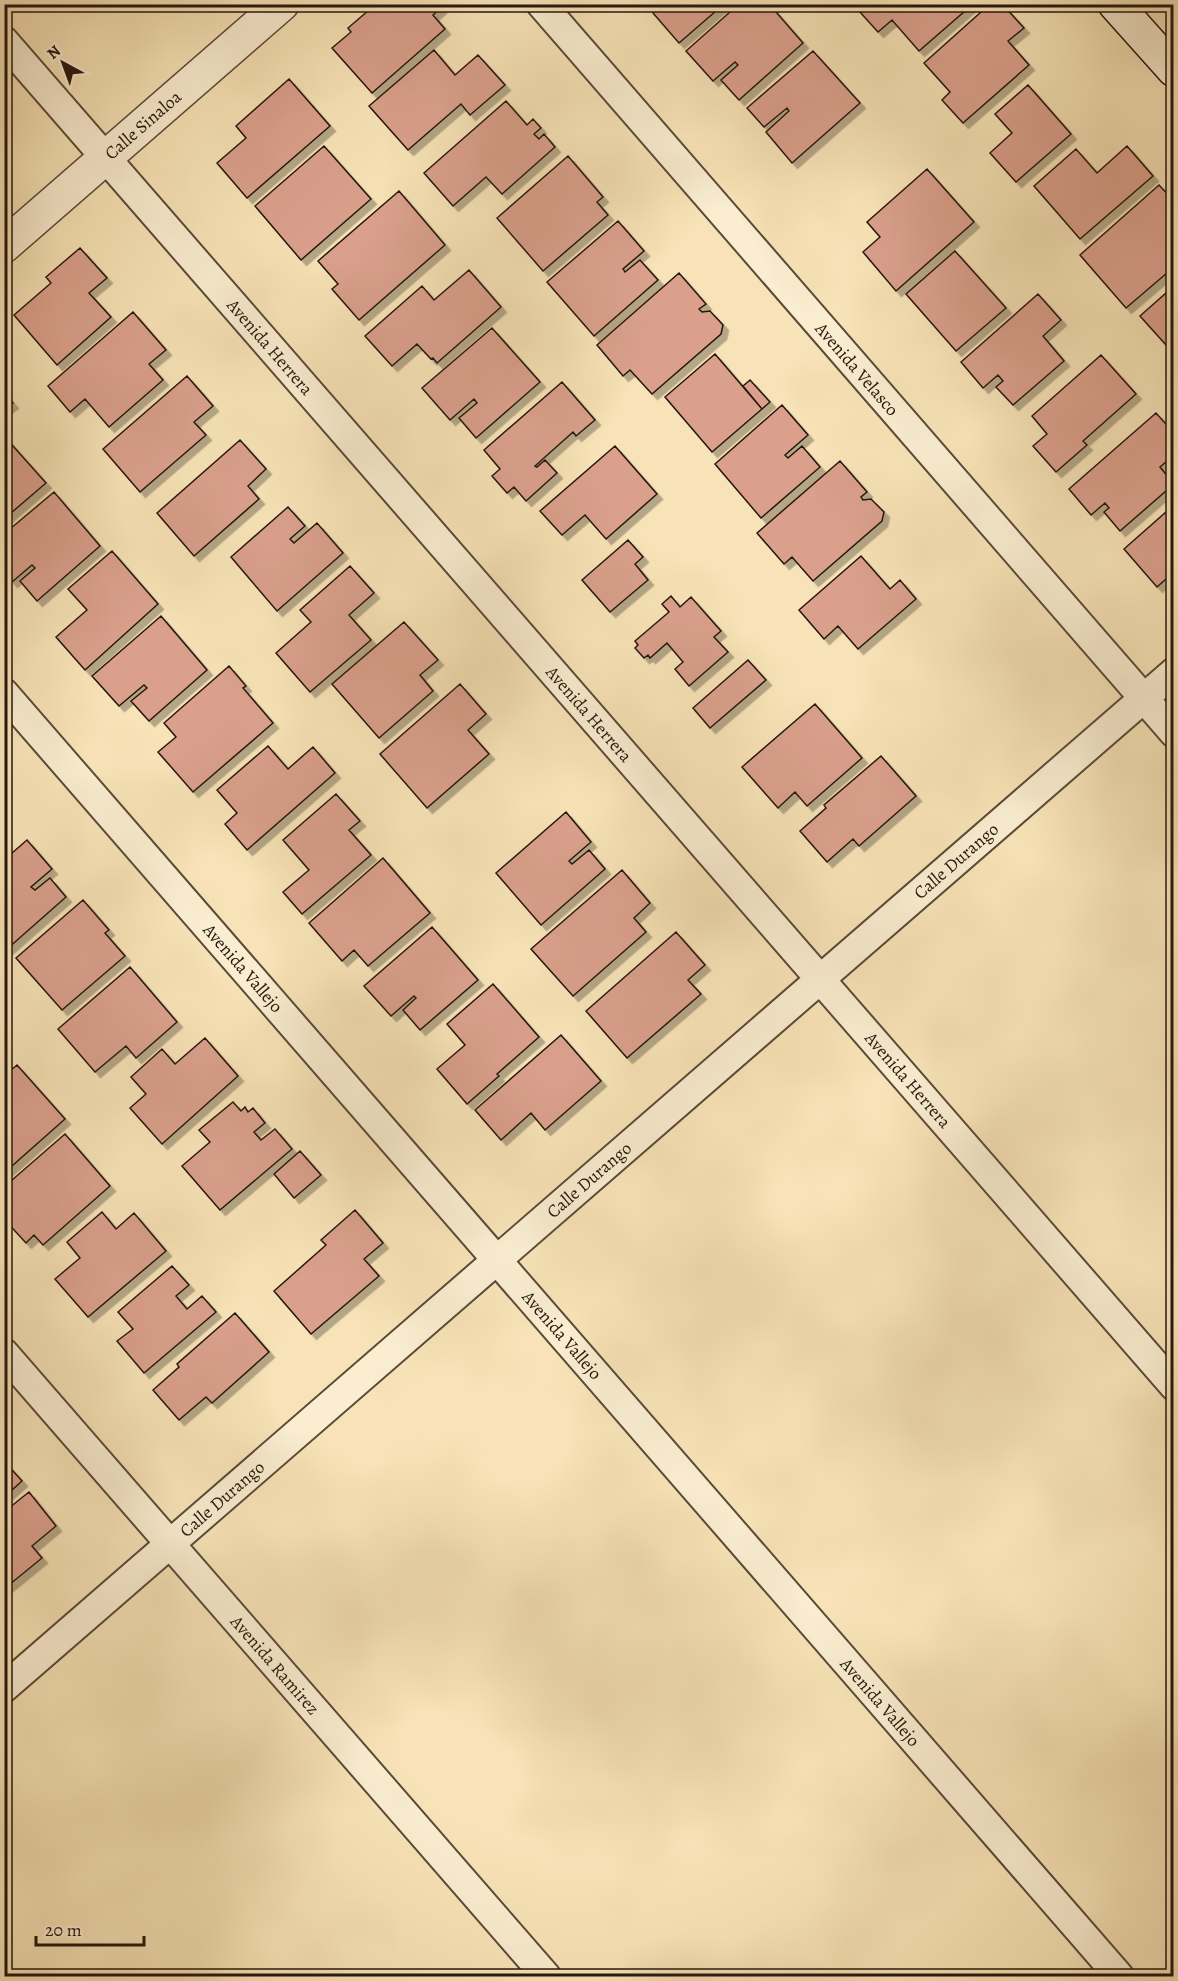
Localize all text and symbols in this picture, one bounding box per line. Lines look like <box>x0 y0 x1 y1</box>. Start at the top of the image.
north arrow <box>33 33 93 93</box>
text: N <box>42 40 66 65</box>
street label: Calle Sinaloa <box>99 85 187 165</box>
street label: Avenida Herrera <box>221 293 319 401</box>
street label: Avenida Velasco <box>809 316 904 421</box>
street label: Avenida Herrera <box>540 660 638 768</box>
street label: Calle Durango <box>908 817 1004 905</box>
street label: Avenida Vallejo <box>197 918 288 1018</box>
street label: Avenida Herrera <box>859 1026 957 1134</box>
street label: Calle Durango <box>541 1136 637 1224</box>
street label: Avenida Vallejo <box>516 1285 607 1385</box>
street label: Calle Durango <box>174 1455 270 1543</box>
street label: Avenida Ramirez <box>224 1609 325 1720</box>
street label: Avenida Vallejo <box>834 1652 925 1752</box>
scale bar <box>36 1909 144 1947</box>
text: 20 m <box>45 1918 82 1942</box>

